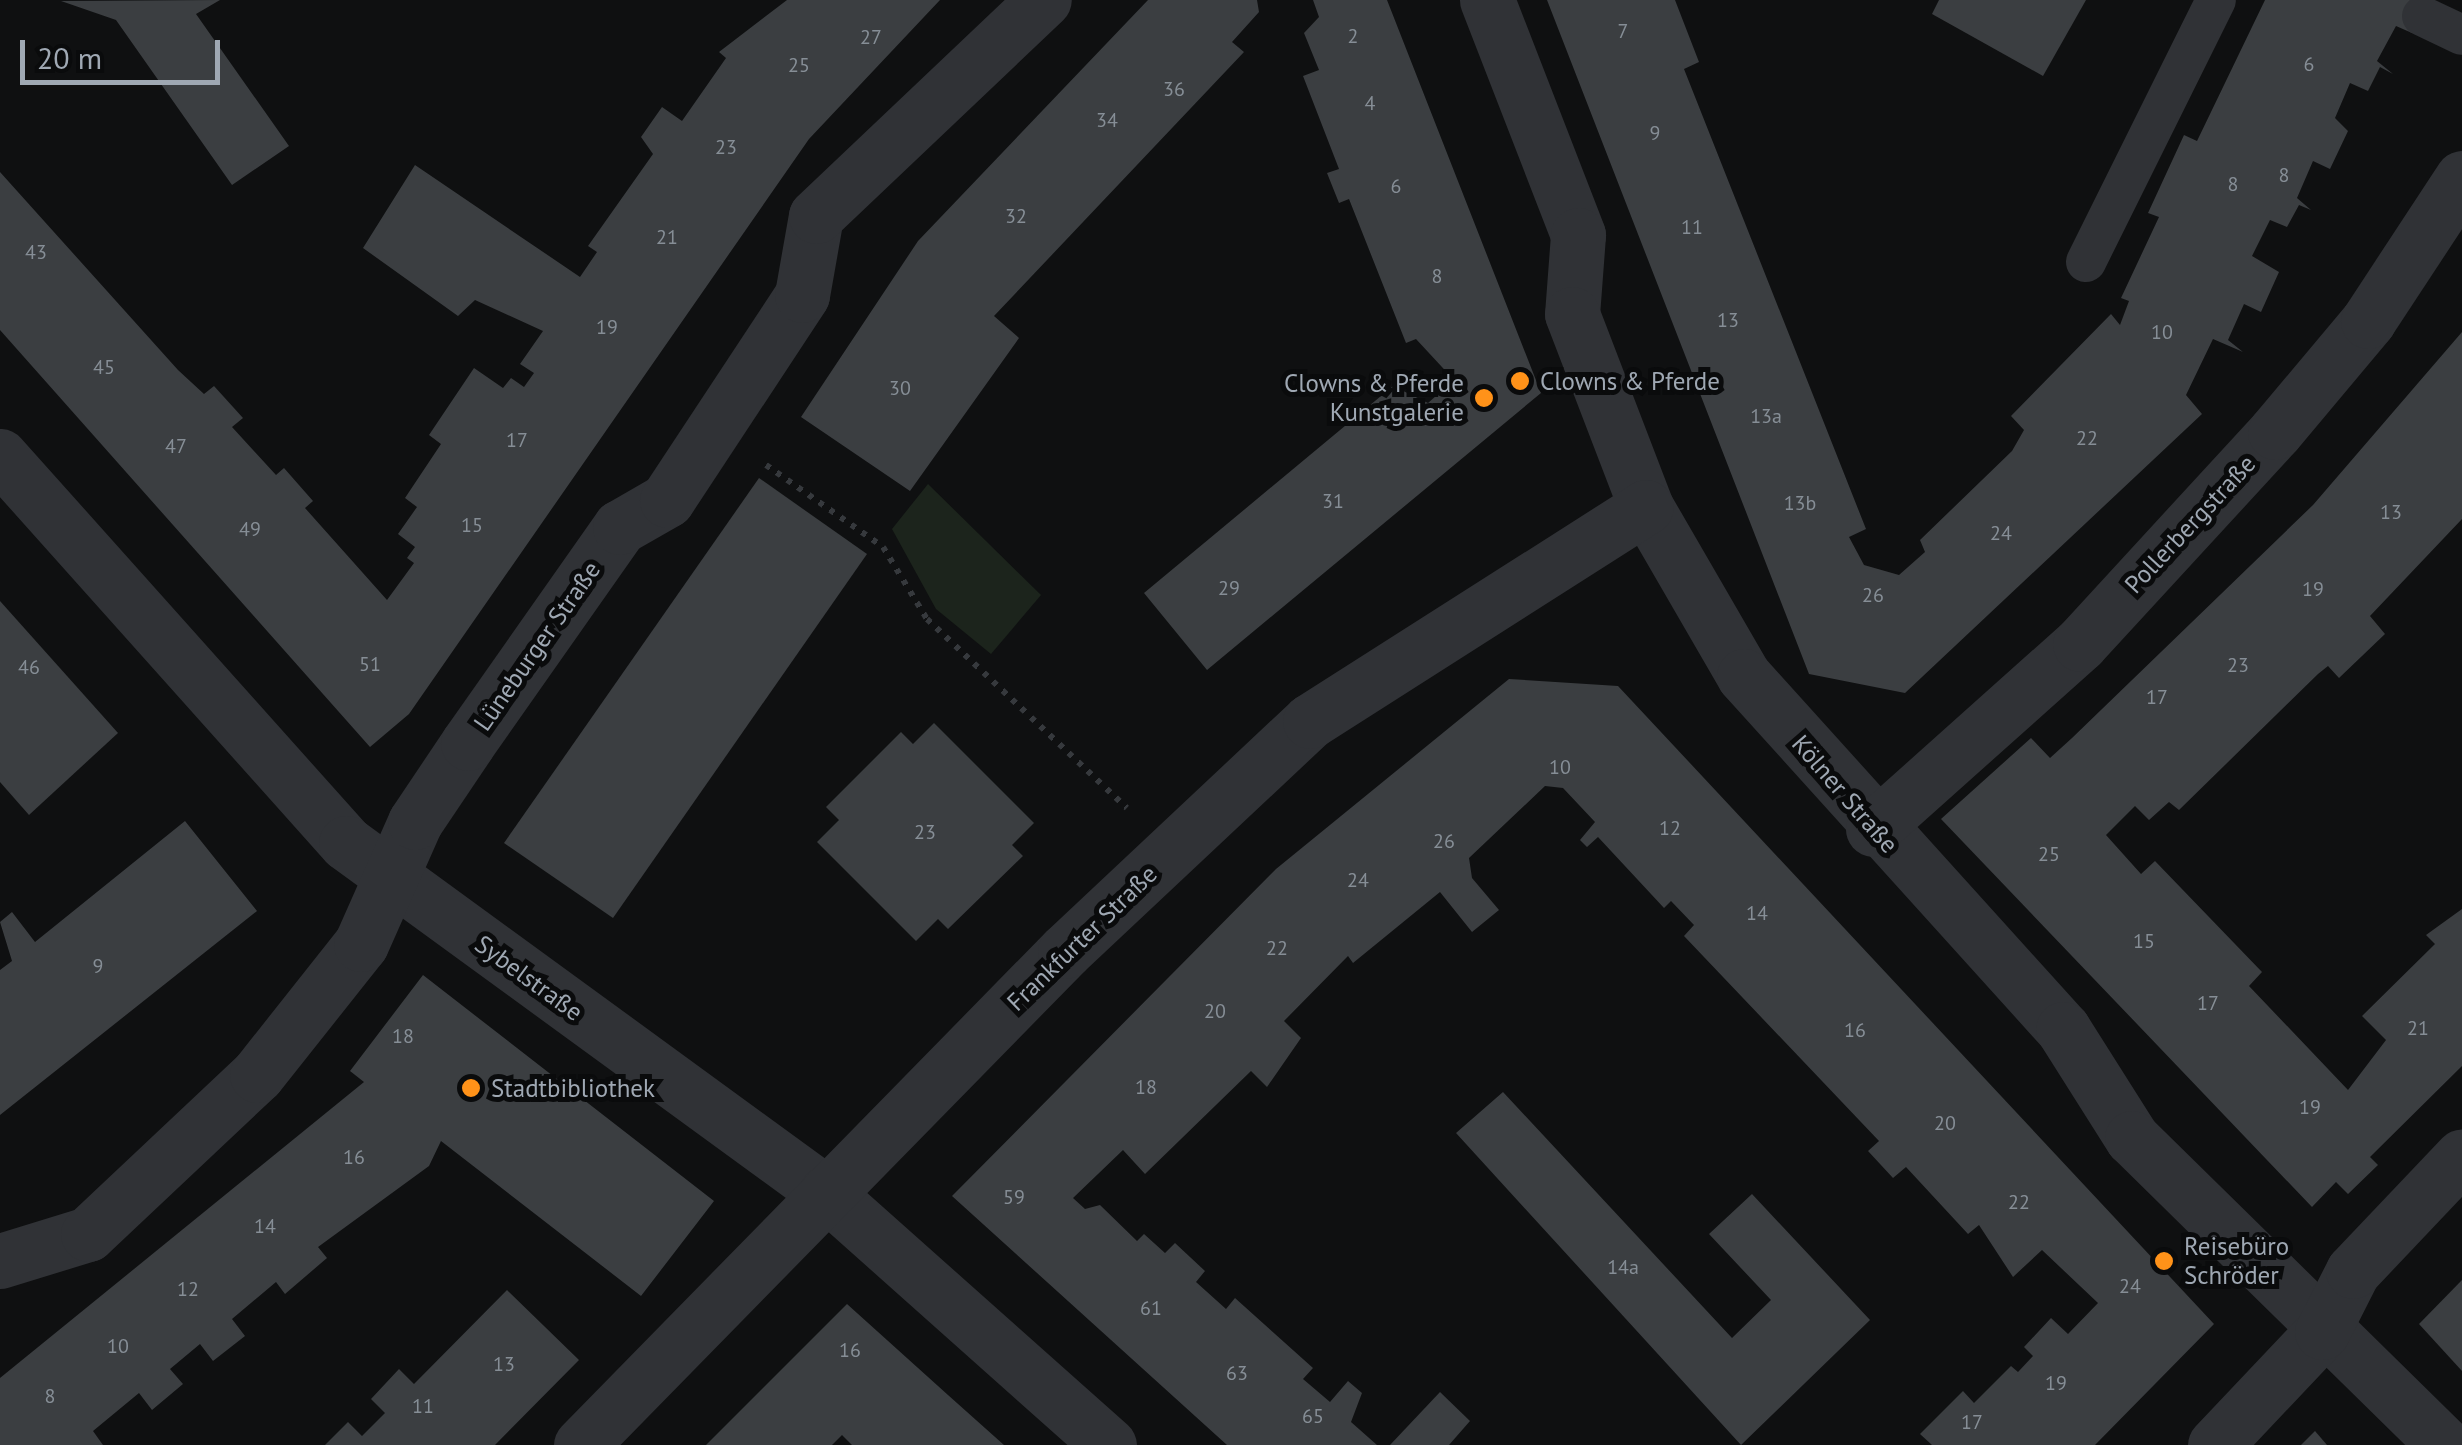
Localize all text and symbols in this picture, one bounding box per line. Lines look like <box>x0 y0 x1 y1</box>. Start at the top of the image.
house number: 7 <box>1618 19 1628 43</box>
scale bar <box>25 20 225 82</box>
house number: 2 <box>1348 24 1358 48</box>
house number: 27 <box>860 25 882 49</box>
text: 20 m <box>37 38 102 77</box>
house number: 6 <box>2304 52 2314 76</box>
house number: 25 <box>788 53 810 77</box>
house number: 36 <box>1163 77 1185 101</box>
house number: 4 <box>1365 91 1375 115</box>
house number: 34 <box>1096 108 1118 132</box>
house number: 9 <box>1650 121 1660 145</box>
house number: 23 <box>715 135 737 159</box>
house number: 8 <box>2279 163 2289 187</box>
house number: 8 <box>2228 172 2238 196</box>
house number: 6 <box>1391 174 1401 198</box>
house number: 32 <box>1005 204 1027 228</box>
house number: 11 <box>1681 215 1703 239</box>
house number: 21 <box>656 225 678 249</box>
house number: 43 <box>25 240 47 264</box>
house number: 8 <box>1432 264 1442 288</box>
house number: 13 <box>1717 308 1739 332</box>
house number: 19 <box>596 315 618 339</box>
house number: 10 <box>2151 320 2173 344</box>
house number: 45 <box>93 355 115 379</box>
place label: Clowns & Pferde <box>1540 366 1720 396</box>
place label: Clowns & Pferde Kunstgalerie <box>1284 369 1464 428</box>
marker: Clowns & Pferde <box>1509 370 1531 392</box>
house number: 30 <box>889 376 911 400</box>
marker: Clowns & Pferde Kunstgalerie <box>1473 387 1495 409</box>
house number: 13a <box>1750 404 1782 428</box>
house number: 22 <box>2076 426 2098 450</box>
house number: 17 <box>506 428 528 452</box>
house number: 47 <box>165 434 187 458</box>
street label: Pollerbergstraße <box>2118 449 2262 599</box>
house number: 31 <box>1322 489 1344 513</box>
house number: 13b <box>1784 491 1816 515</box>
house number: 13 <box>2380 500 2402 524</box>
house number: 15 <box>461 513 483 537</box>
house number: 49 <box>239 517 261 541</box>
house number: 24 <box>1990 521 2012 545</box>
street label: Lüneburger Straße <box>467 556 607 736</box>
house number: 29 <box>1218 576 1240 600</box>
house number: 19 <box>2302 577 2324 601</box>
house number: 26 <box>1862 583 1884 607</box>
house number: 51 <box>359 652 381 676</box>
house number: 23 <box>2227 653 2249 677</box>
house number: 46 <box>18 655 40 679</box>
house number: 17 <box>2146 685 2168 709</box>
street label: Kölner Straße <box>1786 729 1904 859</box>
house number: 10 <box>1549 755 1571 779</box>
house number: 12 <box>1659 816 1681 840</box>
house number: 23 <box>914 820 936 844</box>
house number: 26 <box>1433 829 1455 853</box>
house number: 25 <box>2038 842 2060 866</box>
street label: Frankfurter Straße <box>1001 859 1163 1017</box>
house number: 24 <box>1347 868 1369 892</box>
house number: 14 <box>1746 901 1768 925</box>
street label: Sybelstraße <box>469 929 589 1027</box>
house number: 15 <box>2133 929 2155 953</box>
house number: 22 <box>1266 936 1288 960</box>
house number: 9 <box>93 954 103 978</box>
house number: 17 <box>2197 991 2219 1015</box>
house number: 20 <box>1204 999 1226 1023</box>
house number: 21 <box>2407 1016 2429 1040</box>
house number: 16 <box>1844 1018 1866 1042</box>
house number: 18 <box>392 1024 414 1048</box>
place label: Stadtbibliothek <box>491 1073 655 1103</box>
house number: 18 <box>1135 1075 1157 1099</box>
marker: Stadtbibliothek <box>460 1077 482 1099</box>
house number: 19 <box>2299 1095 2321 1119</box>
house number: 20 <box>1934 1111 1956 1135</box>
house number: 16 <box>343 1145 365 1169</box>
house number: 59 <box>1003 1185 1025 1209</box>
house number: 22 <box>2008 1190 2030 1214</box>
house number: 14 <box>254 1214 276 1238</box>
place label: Reisebüro Schröder <box>2184 1232 2289 1291</box>
marker: Reisebüro Schröder <box>2153 1250 2175 1272</box>
house number: 14a <box>1607 1255 1639 1279</box>
house number: 24 <box>2119 1274 2141 1298</box>
house number: 12 <box>177 1277 199 1301</box>
house number: 61 <box>1140 1296 1162 1320</box>
house number: 10 <box>107 1334 129 1358</box>
house number: 16 <box>839 1338 861 1362</box>
house number: 13 <box>493 1352 515 1376</box>
house number: 63 <box>1226 1361 1248 1385</box>
house number: 19 <box>2045 1371 2067 1395</box>
house number: 8 <box>45 1384 55 1408</box>
house number: 11 <box>412 1394 434 1418</box>
house number: 65 <box>1302 1404 1324 1428</box>
house number: 17 <box>1961 1410 1983 1434</box>

